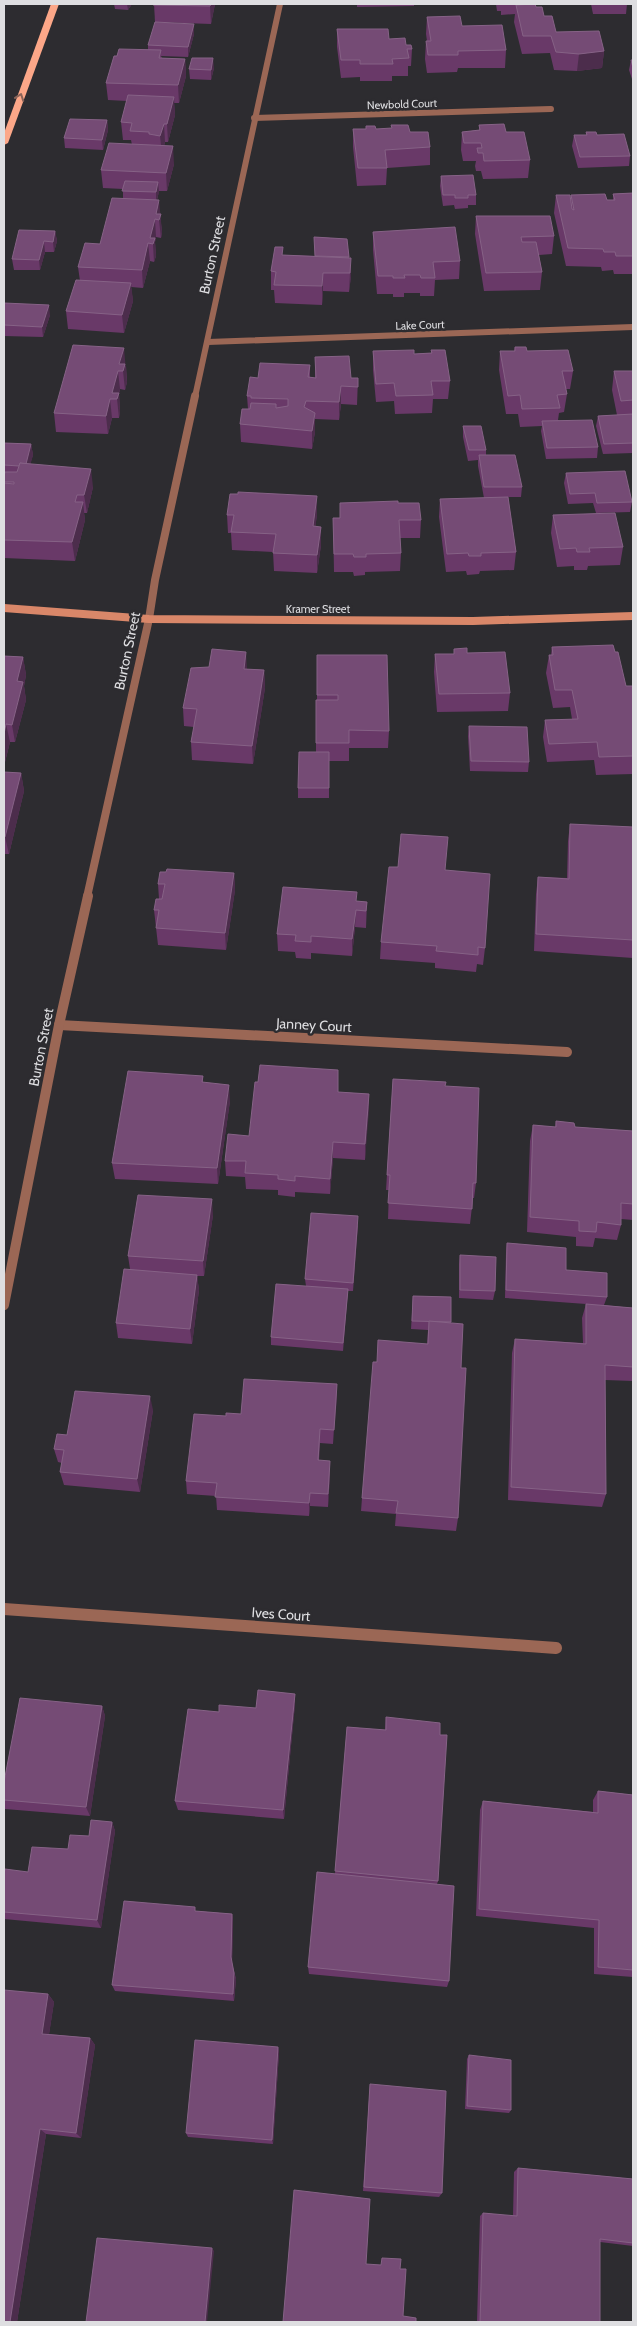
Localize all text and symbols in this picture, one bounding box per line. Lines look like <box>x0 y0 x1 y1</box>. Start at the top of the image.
one-way arrow <box>14 93 24 102</box>
street label: Newbold Court <box>367 96 438 112</box>
street label: Burton Street <box>195 214 229 296</box>
street label: Lake Court <box>395 317 445 333</box>
street label: Kramer Street <box>286 602 350 616</box>
street label: Burton Street <box>110 610 144 692</box>
street label: Burton Street <box>25 1006 57 1088</box>
street label: Janney Court <box>275 1014 353 1036</box>
street label: Ives Court <box>251 1603 311 1625</box>

